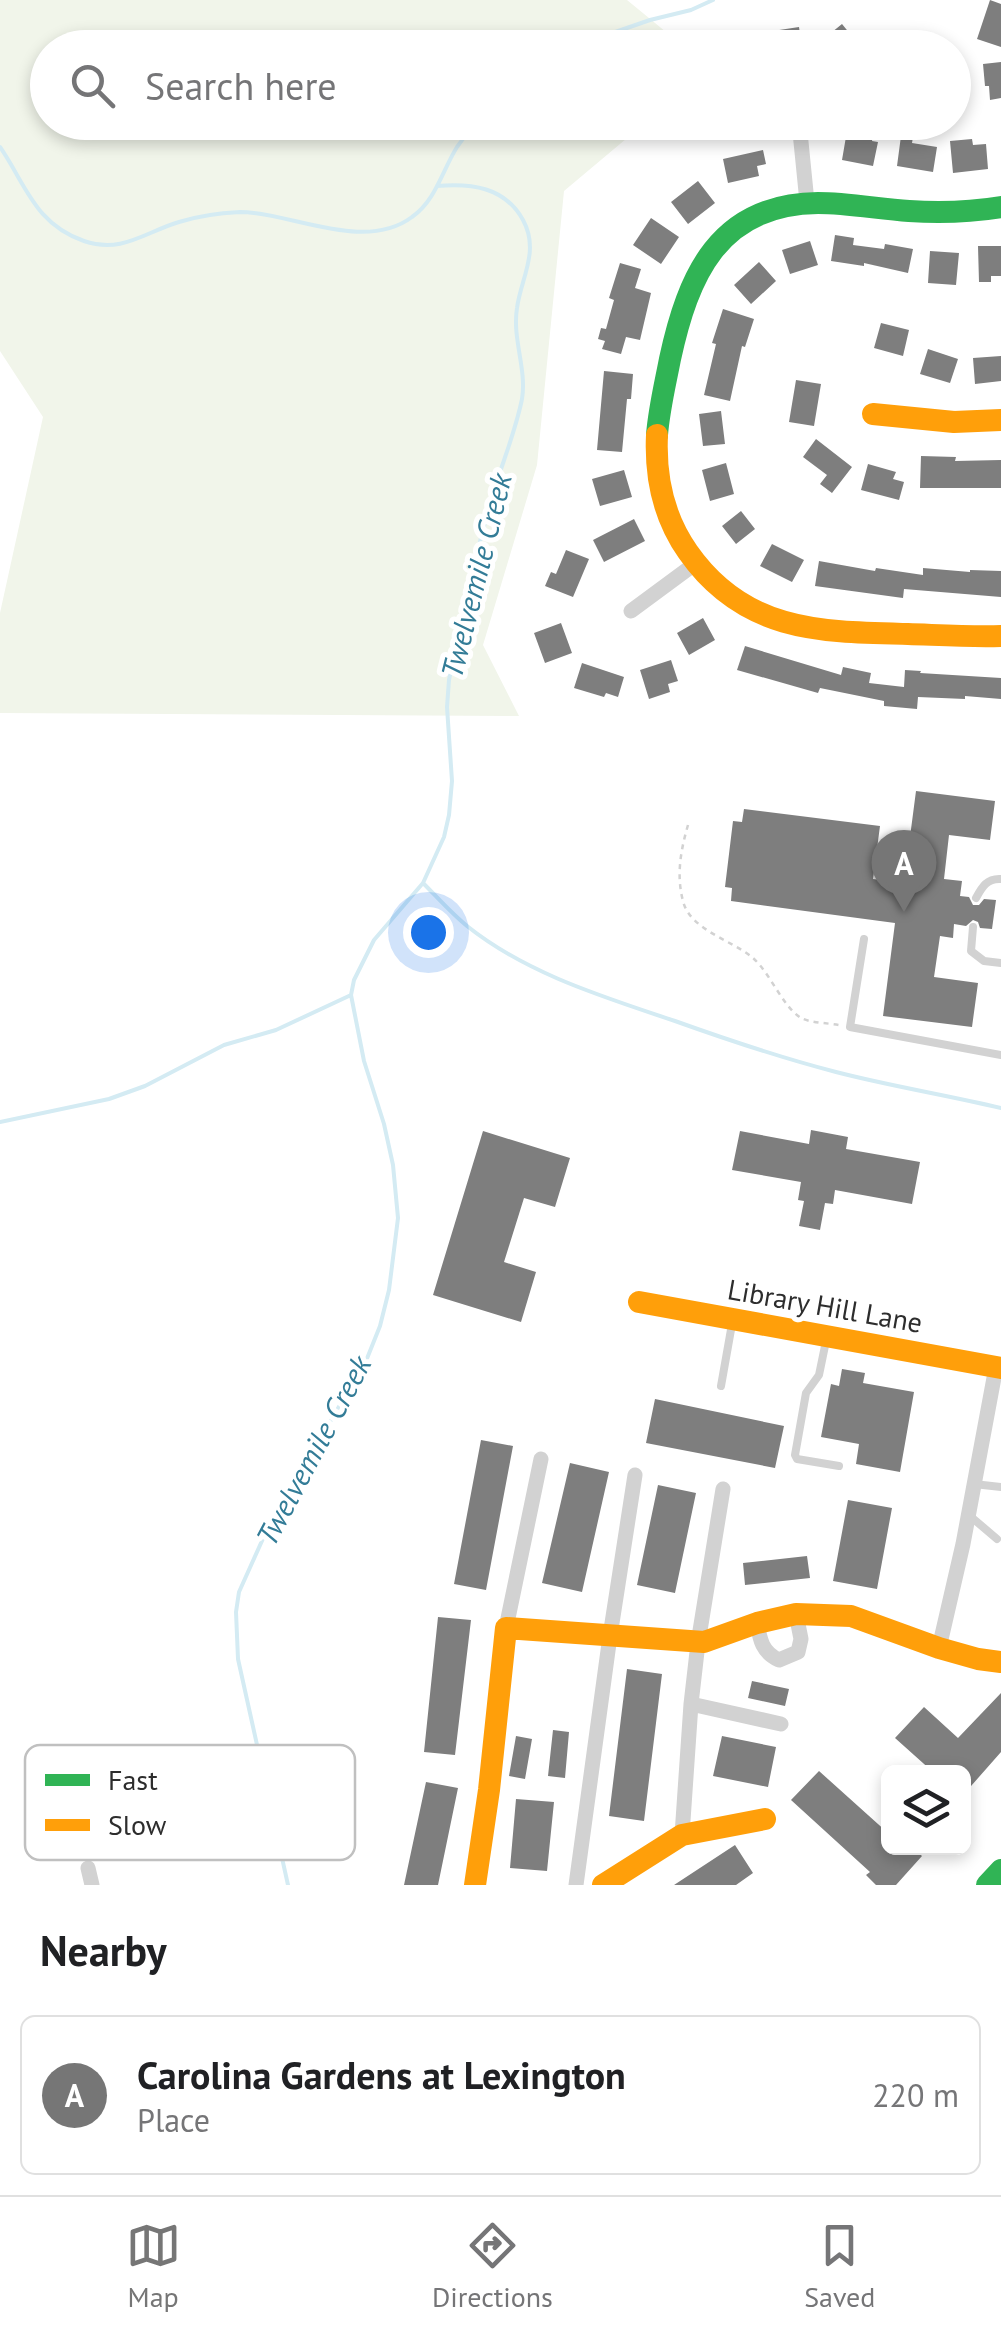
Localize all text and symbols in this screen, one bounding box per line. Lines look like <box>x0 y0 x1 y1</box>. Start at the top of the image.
search box <box>30 30 971 140</box>
icon: search <box>65 58 120 113</box>
text: Search here <box>145 61 337 110</box>
water label: Twelvemile Creek <box>431 468 520 682</box>
pin: A <box>872 830 936 912</box>
your location <box>403 907 454 958</box>
street label: Library Hill Lane <box>725 1270 925 1341</box>
water label: Twelvemile Creek <box>246 1347 380 1552</box>
legend <box>25 1745 355 1860</box>
text: Fast <box>108 1761 158 1798</box>
map controls <box>881 1765 971 1855</box>
button: layers <box>881 1765 971 1855</box>
text: Slow <box>108 1806 167 1843</box>
text: Nearby <box>40 1923 167 1978</box>
text: Carolina Gardens at Lexington <box>137 2050 626 2099</box>
text: A <box>65 2074 84 2116</box>
text: 220 m <box>872 2074 959 2116</box>
text: Place <box>137 2099 210 2141</box>
tab: Map <box>126 2218 181 2315</box>
tab: Directions <box>432 2218 553 2315</box>
tab: Saved <box>804 2218 875 2315</box>

